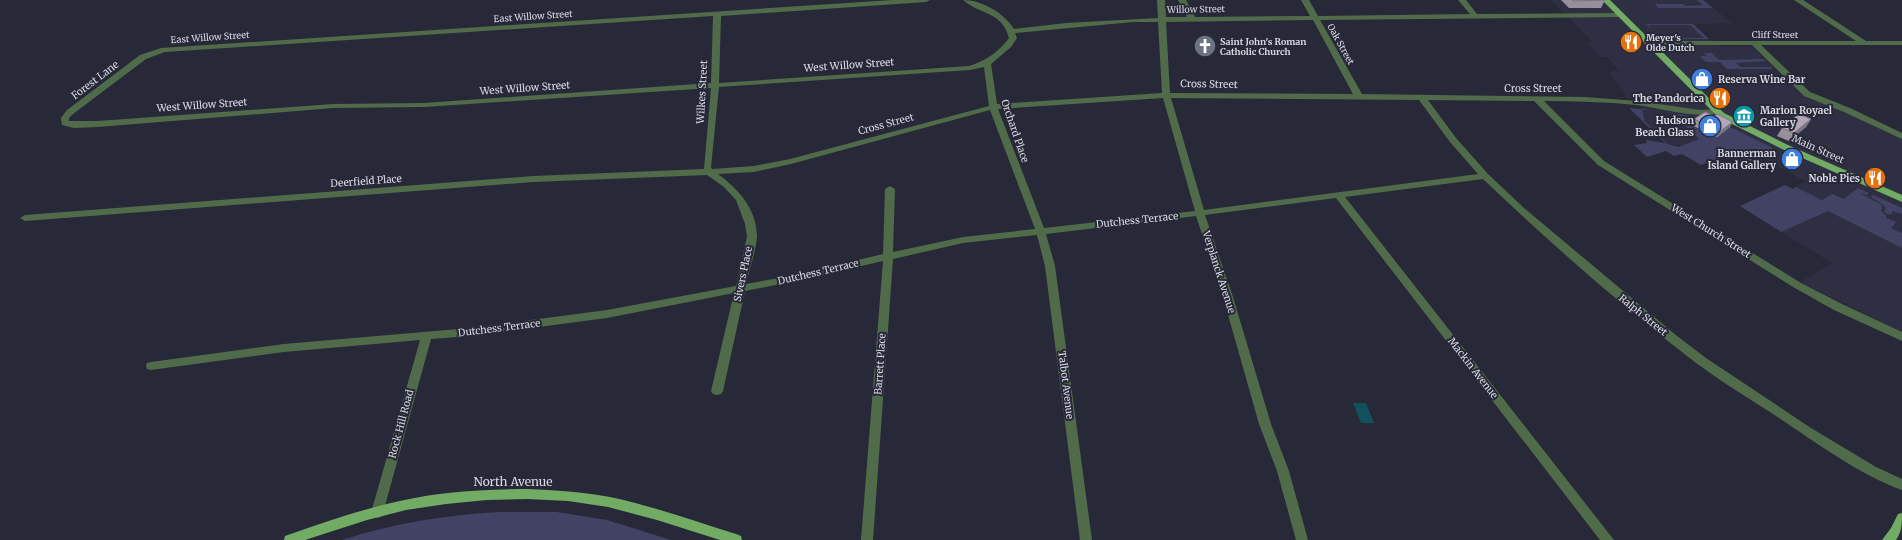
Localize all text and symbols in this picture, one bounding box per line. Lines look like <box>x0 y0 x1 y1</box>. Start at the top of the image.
street label: Willow Street <box>1166 3 1226 15</box>
street label: East Willow Street <box>493 8 573 24</box>
street label: Oak Street <box>1325 22 1357 67</box>
street label: East Willow Street <box>170 29 250 45</box>
restaurant icon: Meyer's Olde Dutch <box>1618 29 1644 55</box>
street label: Cliff Street <box>1752 29 1799 40</box>
place label: Meyer's Olde Dutch <box>1646 32 1695 53</box>
church icon: Saint John's Roman Catholic Church <box>1192 33 1218 59</box>
place label: Saint John's Roman Catholic Church <box>1220 36 1306 57</box>
street label: West Willow Street <box>802 55 895 75</box>
street label: Forest Lane <box>69 58 121 102</box>
street label: Wilkes Street <box>694 60 710 125</box>
shop icon: Reserva Wine Bar <box>1689 66 1715 92</box>
place label: Reserva Wine Bar <box>1718 73 1806 86</box>
street label: Cross Street <box>1180 77 1238 91</box>
street label: West Willow Street <box>478 78 571 98</box>
street label: Cross Street <box>1504 82 1562 95</box>
restaurant icon: The Pandorica <box>1707 85 1733 111</box>
place label: The Pandorica <box>1633 92 1704 105</box>
street label: West Willow Street <box>155 95 248 115</box>
street label: Orchard Place <box>998 98 1032 164</box>
museum icon: Marion Royael Gallery <box>1731 103 1757 129</box>
place label: Marion Royael Gallery <box>1760 104 1833 129</box>
street label: Cross Street <box>857 110 915 138</box>
shop icon: Hudson Beach Glass <box>1697 113 1723 139</box>
place label: Hudson Beach Glass <box>1635 114 1694 139</box>
street label: Main Street <box>1790 132 1846 166</box>
shop icon: Bannerman Island Gallery <box>1779 146 1805 172</box>
place label: Bannerman Island Gallery <box>1707 147 1776 172</box>
restaurant icon: Noble Pies <box>1862 165 1888 191</box>
street label: Deerfield Place <box>330 172 402 190</box>
place label: Noble Pies <box>1809 172 1860 185</box>
street label: West Church Street <box>1668 201 1753 261</box>
street label: Dutchess Terrace <box>1095 209 1179 231</box>
street label: Verplanck Avenue <box>1199 228 1238 315</box>
street label: Sivers Place <box>731 245 755 303</box>
street label: Dutchess Terrace <box>776 256 860 288</box>
street label: Ralph Street <box>1616 291 1670 339</box>
street label: Dutchess Terrace <box>457 316 541 340</box>
street label: Barrett Place <box>871 333 889 395</box>
street label: Mackin Avenue <box>1445 335 1501 401</box>
street label: Talbot Avenue <box>1055 350 1077 420</box>
street label: Rock Hill Road <box>386 388 416 460</box>
street label: North Avenue <box>473 474 553 489</box>

